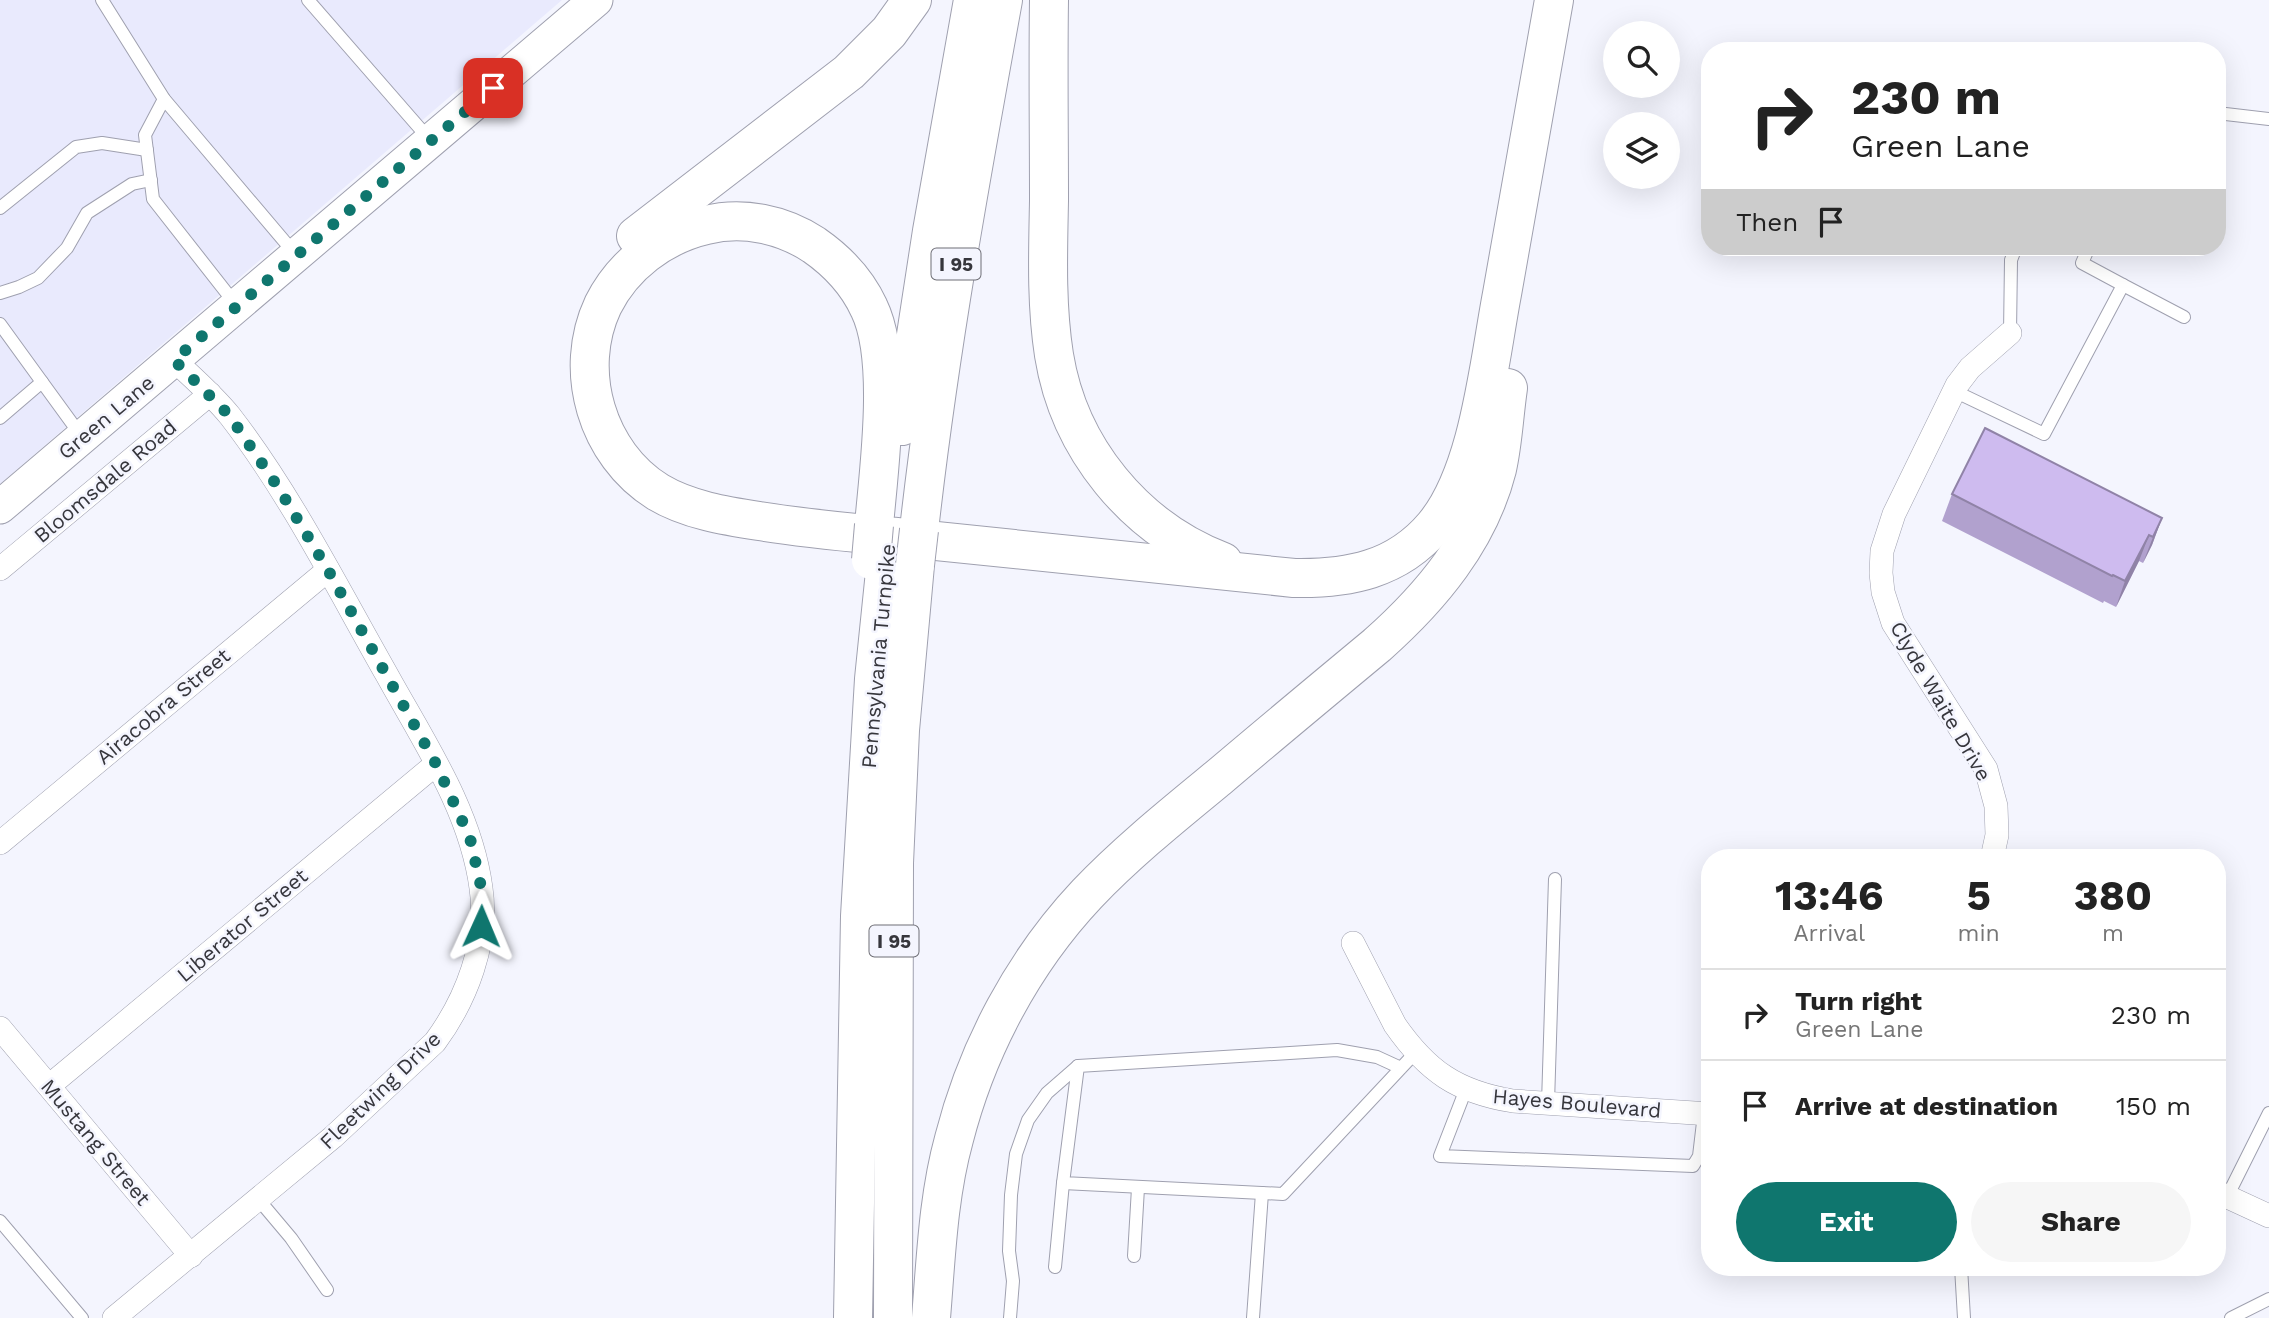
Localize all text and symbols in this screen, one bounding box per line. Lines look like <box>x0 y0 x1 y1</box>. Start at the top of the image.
map controls <box>1603 21 1680 189</box>
button: search <box>1603 21 1680 98</box>
pin <box>463 58 523 118</box>
text: 230 m <box>1851 68 2001 126</box>
icon: arrive <box>474 69 512 107</box>
icon: right <box>1736 70 1827 161</box>
button: layers <box>1603 112 1680 189</box>
text: Green Lane <box>1851 127 2030 165</box>
icon: arrive <box>1812 203 1850 241</box>
text: Then <box>1736 207 1798 237</box>
road number: I 95 <box>932 248 981 280</box>
street label: Green Lane <box>53 370 159 464</box>
street label: Bloomsdale Road <box>29 414 181 548</box>
street label: Pennsylvania Turnpike <box>856 543 900 769</box>
street label: Clyde Waite Drive <box>1885 617 1997 785</box>
street label: Airacobra Street <box>91 643 235 769</box>
street label: Liberator Street <box>172 863 313 987</box>
text: 13:46 <box>1775 871 1884 920</box>
text: 5 <box>1966 871 1991 920</box>
text: 380 <box>2074 871 2152 920</box>
position arrow <box>444 889 518 963</box>
text: Arrival <box>1793 920 1865 947</box>
text: min <box>1958 920 2000 947</box>
text: m <box>2102 920 2124 947</box>
road number: I 95 <box>870 925 918 956</box>
text: Turn right <box>1795 986 1922 1016</box>
icon: right <box>1736 996 1774 1034</box>
text: 230 m <box>2111 1000 2191 1030</box>
text: Green Lane <box>1795 1016 1924 1043</box>
street label: Fleetwing Drive <box>314 1026 446 1154</box>
street label: Mustang Street <box>36 1074 156 1210</box>
street label: Hayes Boulevard <box>1492 1083 1662 1123</box>
icon: arrive <box>1736 1087 1774 1125</box>
text: Arrive at destination <box>1795 1091 2058 1121</box>
text: 150 m <box>2116 1091 2191 1121</box>
button: Exit <box>1736 1182 1957 1262</box>
button: Share <box>1971 1182 2191 1262</box>

